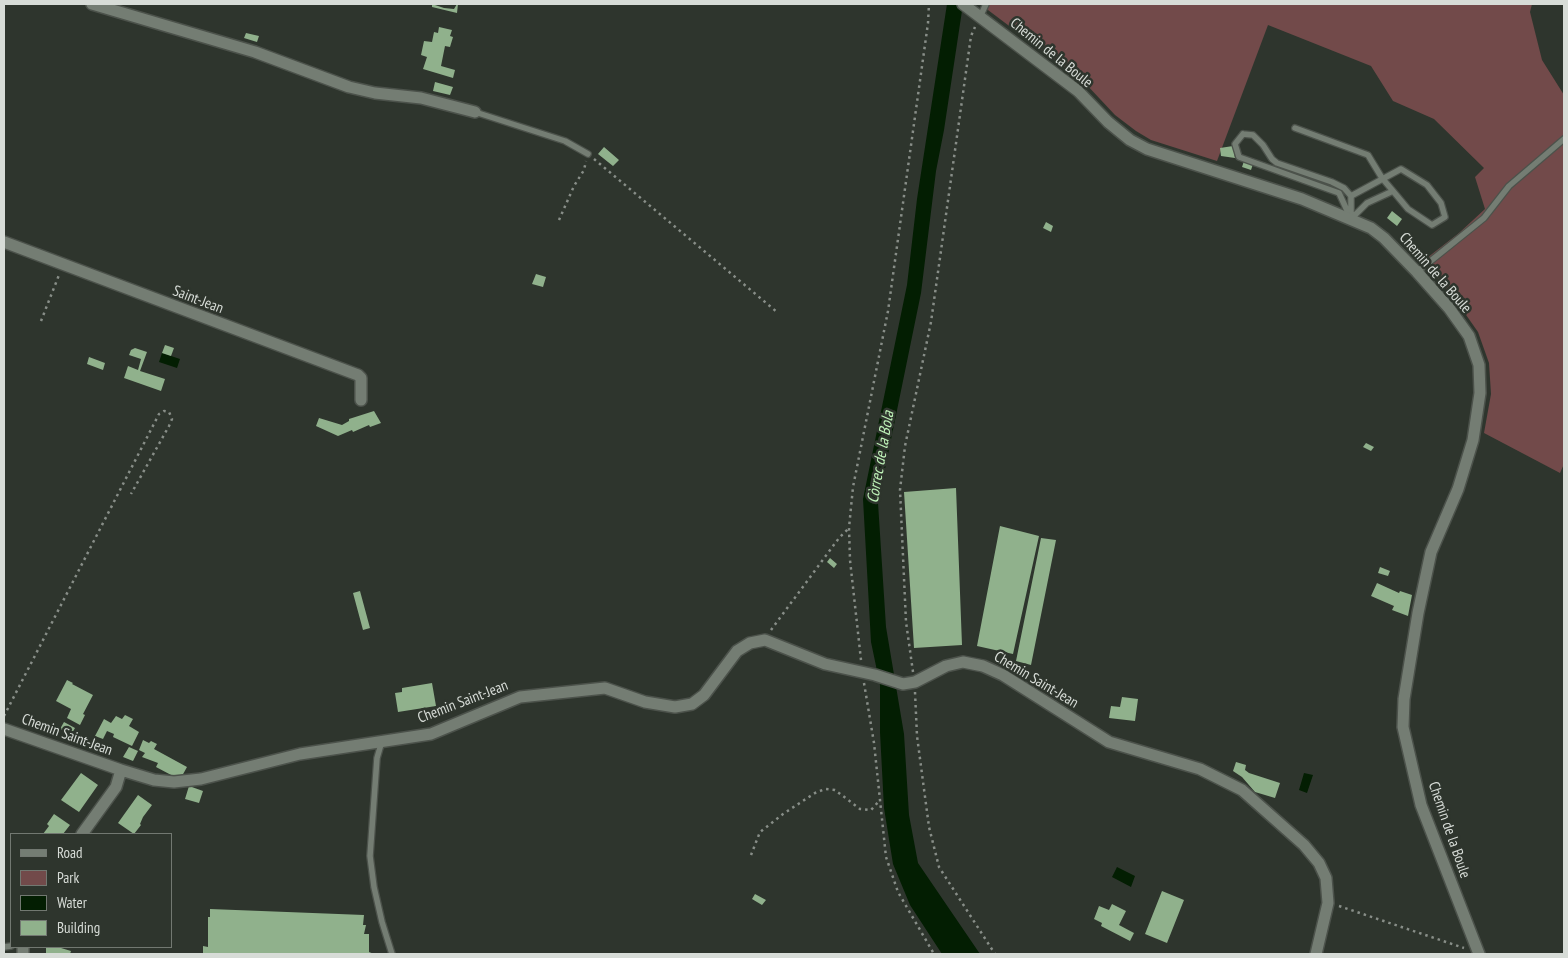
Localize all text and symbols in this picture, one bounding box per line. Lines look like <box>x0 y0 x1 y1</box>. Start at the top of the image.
street label: Chemin de la Boule <box>1006 14 1096 92</box>
street label: Chemin de la Boule <box>1395 229 1475 317</box>
street label: Saint-Jean <box>170 282 226 318</box>
water label: Còrrec de la Bola <box>863 409 899 505</box>
street label: Chemin Saint-Jean <box>991 648 1081 712</box>
street label: Chemin Saint-Jean <box>415 677 511 727</box>
street label: Chemin Saint-Jean <box>19 710 115 760</box>
street label: Chemin de la Boule <box>1424 779 1474 881</box>
legend <box>10 833 172 948</box>
text: Road <box>57 843 83 862</box>
text: Park <box>57 868 79 887</box>
text: Water <box>57 893 87 912</box>
text: Building <box>57 918 100 937</box>

